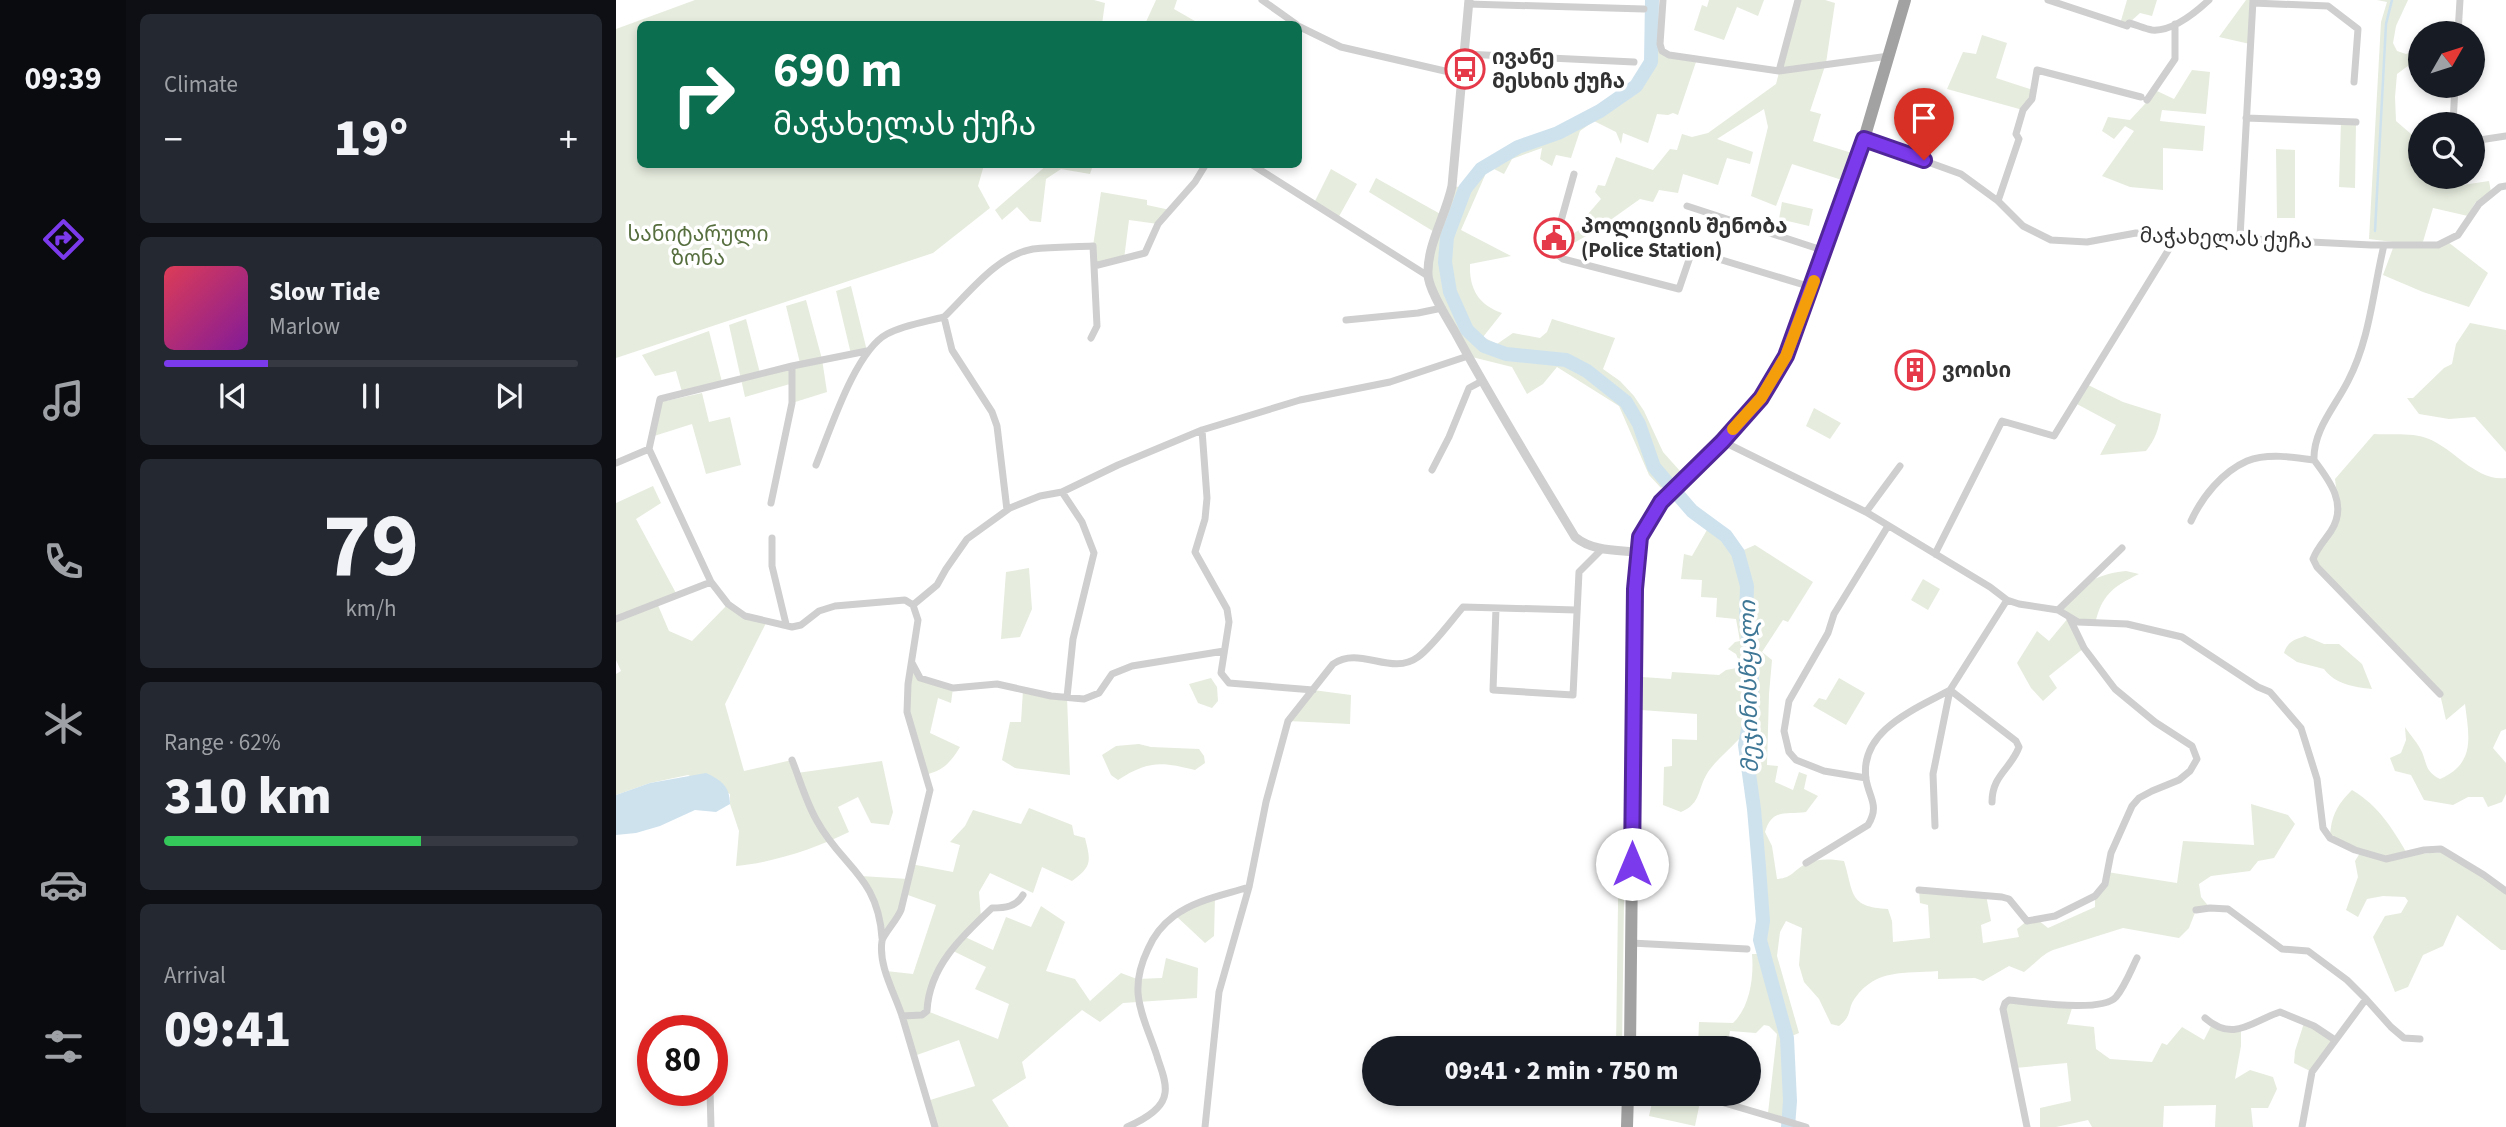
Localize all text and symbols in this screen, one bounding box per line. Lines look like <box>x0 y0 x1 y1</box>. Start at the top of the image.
north arrow <box>2408 21 2485 98</box>
map controls <box>2408 21 2485 189</box>
text: 690 m <box>773 36 902 106</box>
place label: ივანე მესხის ქუჩა <box>1492 42 1625 96</box>
bus stop icon: ივანე მესხის ქუჩა <box>1444 48 1486 90</box>
icon: right <box>658 49 749 140</box>
text: 09:39 <box>24 56 102 102</box>
text: Climate <box>164 68 238 101</box>
pin <box>1894 88 1954 160</box>
icon: arrive <box>1905 99 1943 137</box>
text: 19° <box>334 102 408 176</box>
text: მაჭახელას ქუჩა <box>773 102 1036 148</box>
button: search <box>2408 112 2485 189</box>
text: − <box>164 113 183 167</box>
text: + <box>559 113 578 167</box>
place label: პოლიციის შენობა (Police Station) <box>1581 211 1788 265</box>
icon: directions <box>39 215 88 264</box>
public building icon: პოლიციის შენობა (Police Station) <box>1533 217 1575 259</box>
park label: სანიტარული ზონა <box>628 219 768 273</box>
street label: მაჭახელას ქუჩა <box>2139 220 2313 256</box>
text: Slow Tide <box>269 273 380 310</box>
text: Marlow <box>269 310 340 343</box>
building icon: ვოისი <box>1894 349 1936 391</box>
place label: ვოისი <box>1942 355 2011 385</box>
icon: music <box>39 376 88 425</box>
icon: previous <box>214 377 252 415</box>
icon: pause <box>352 377 390 415</box>
icon: next <box>490 377 528 415</box>
text: 79 <box>323 482 419 611</box>
icon: phone <box>39 537 88 586</box>
text: km/h <box>345 592 397 625</box>
water label: მეჯინისწყალი <box>1731 600 1767 774</box>
icon: climate <box>39 699 88 748</box>
text: Range · 62% <box>164 726 281 759</box>
text: 310 km <box>164 760 332 834</box>
position arrow <box>1595 827 1669 901</box>
icon: car <box>39 860 88 909</box>
text: Arrival <box>164 959 226 992</box>
text: 09:41 <box>164 993 291 1067</box>
speed limit sign: 80 <box>637 1015 728 1106</box>
icon: filters <box>39 1022 88 1071</box>
text: 09:41 · 2 min · 750 m <box>1445 1052 1678 1089</box>

